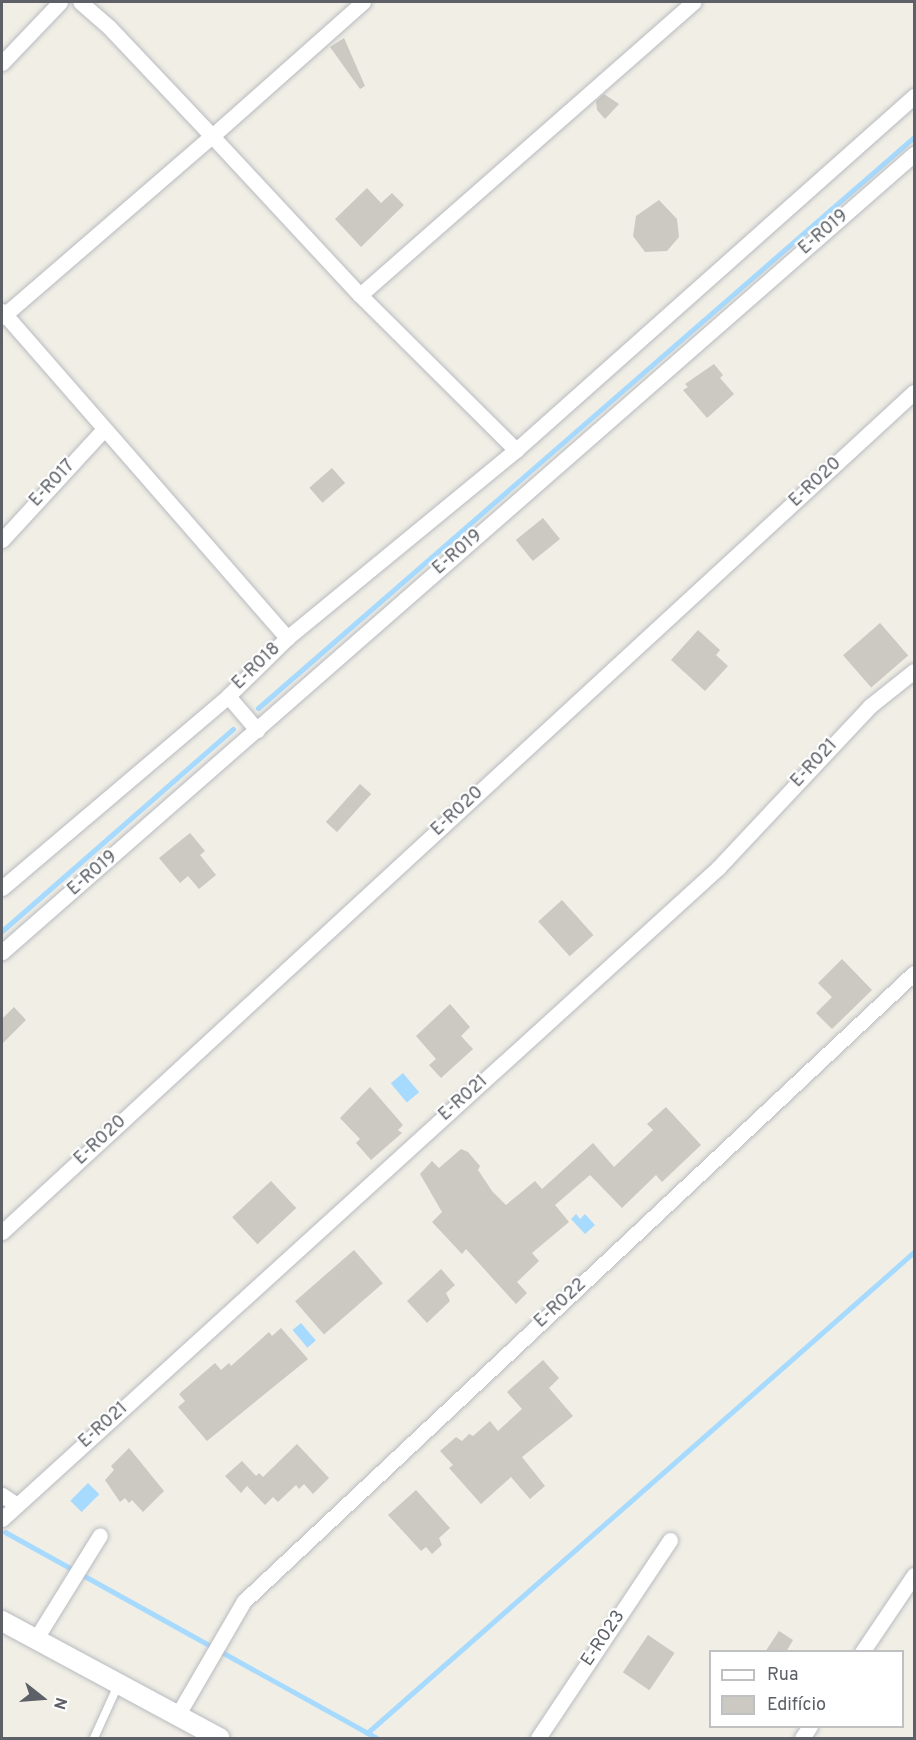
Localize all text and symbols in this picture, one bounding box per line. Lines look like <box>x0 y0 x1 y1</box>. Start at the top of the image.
street label: E-R019 <box>795 206 853 260</box>
street label: E-R020 <box>786 454 846 512</box>
street label: E-R017 <box>26 456 80 512</box>
street label: E-R019 <box>429 526 487 580</box>
street label: E-R018 <box>229 639 285 695</box>
street label: E-R021 <box>787 735 843 793</box>
street label: E-R020 <box>428 783 488 841</box>
street label: E-R019 <box>64 847 122 901</box>
street label: E-R021 <box>435 1071 493 1127</box>
street label: E-R020 <box>71 1112 131 1170</box>
street label: E-R022 <box>531 1275 591 1333</box>
street label: E-R021 <box>75 1398 133 1454</box>
street label: E-R023 <box>578 1607 630 1671</box>
legend <box>709 1650 904 1728</box>
text: Rua <box>767 1664 798 1687</box>
north arrow <box>12 1668 72 1728</box>
text: Edifício <box>767 1694 826 1717</box>
text: N <box>48 1695 70 1712</box>

